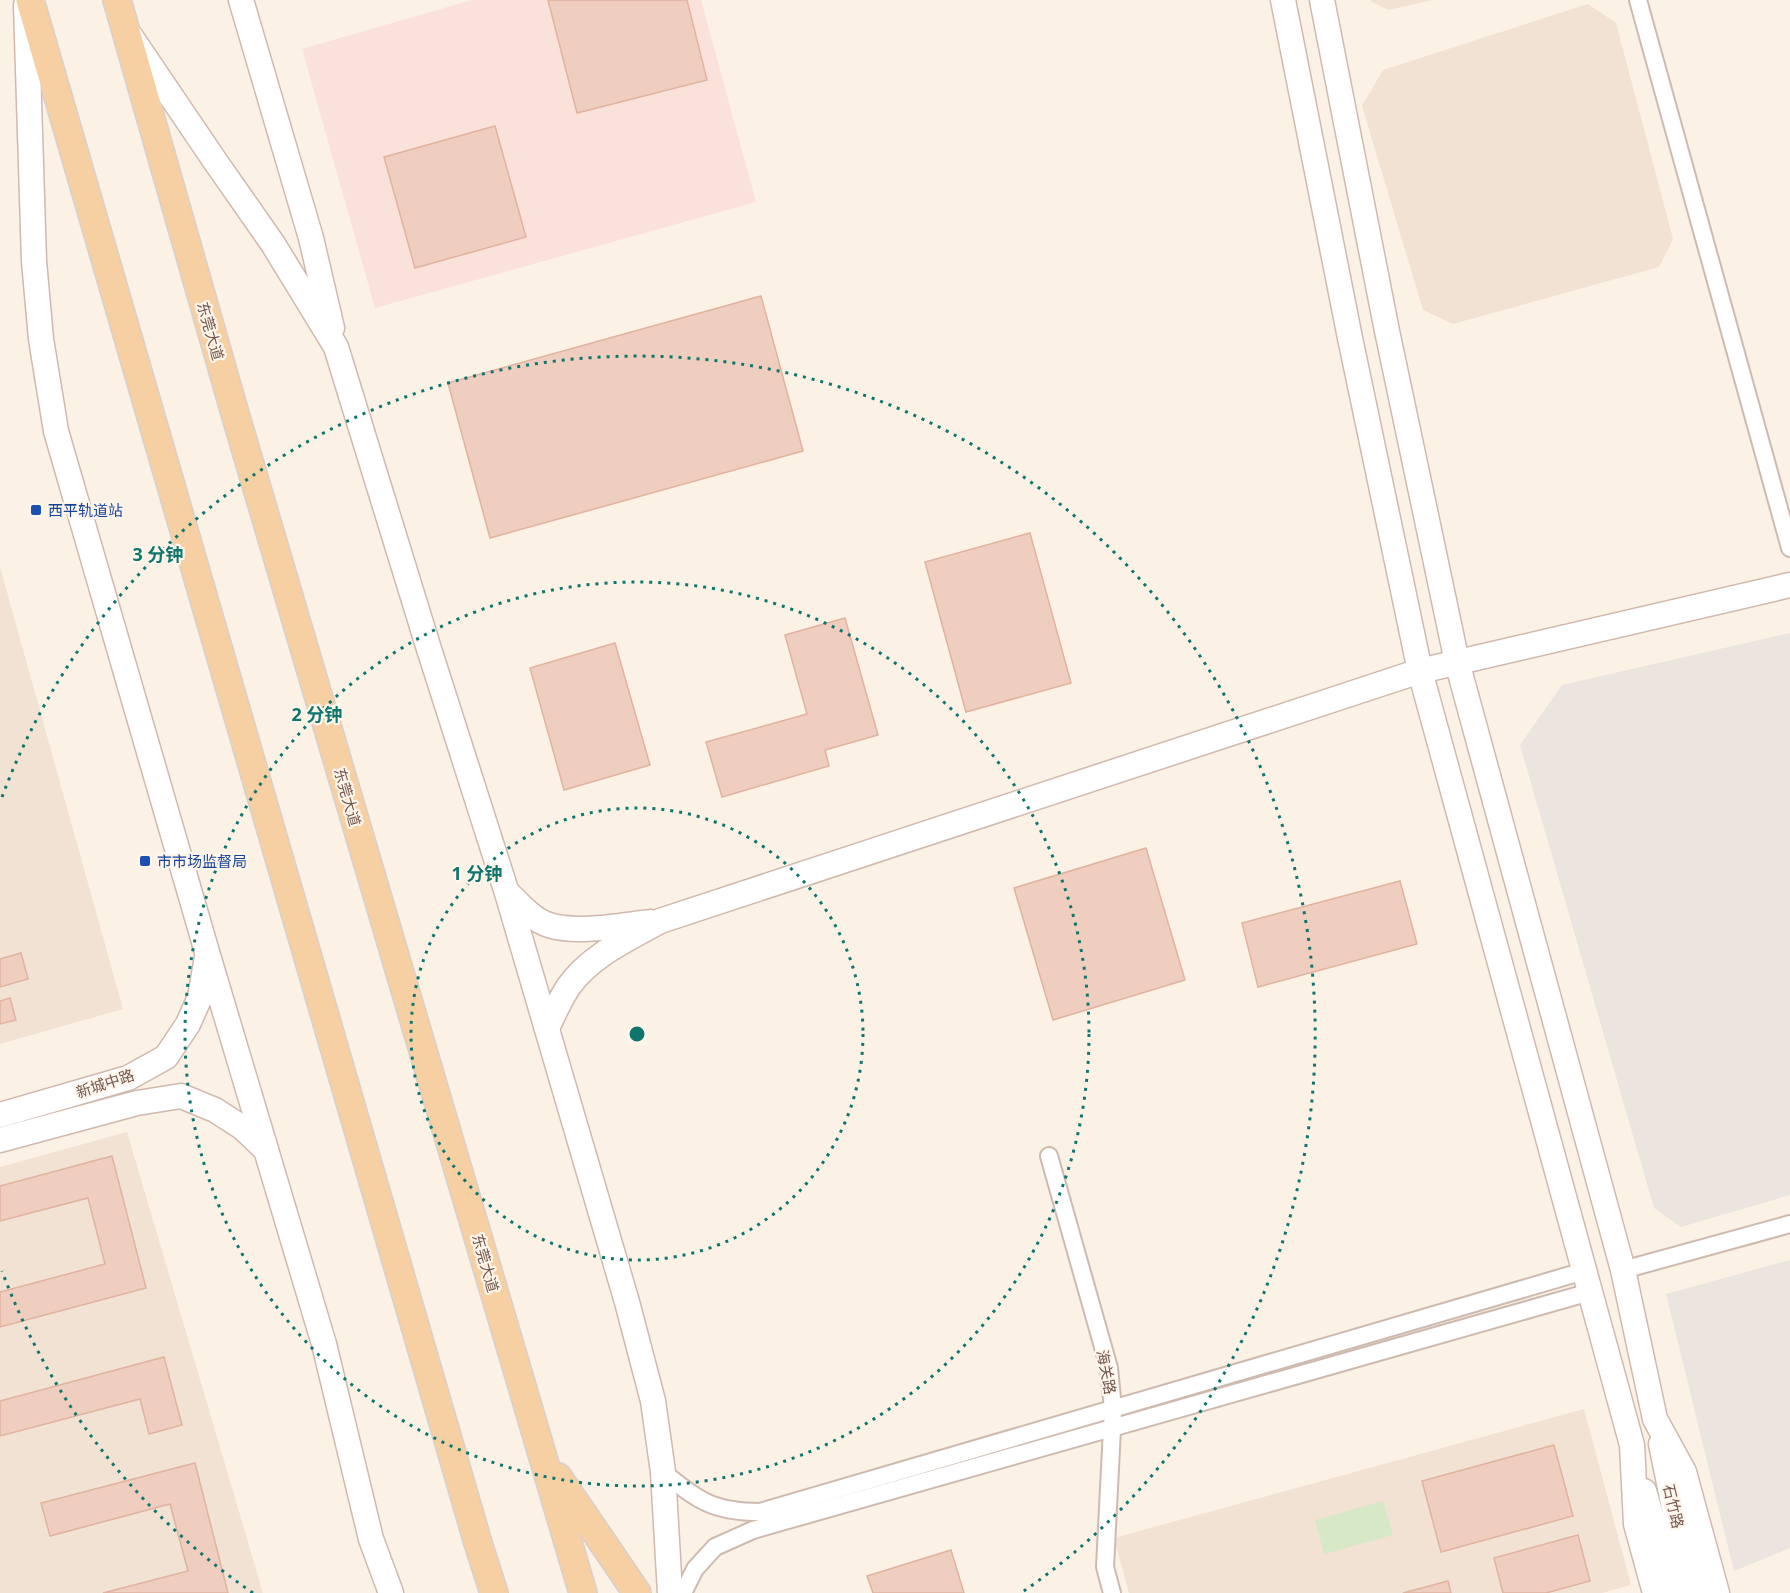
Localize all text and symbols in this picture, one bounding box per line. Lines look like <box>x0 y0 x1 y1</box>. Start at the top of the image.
street label: 东莞大道 <box>193 299 229 363</box>
place label: 西平轨道站 <box>48 500 123 520</box>
marker: 西平轨道站 <box>29 503 43 517</box>
text: 3 分钟 <box>133 542 183 566</box>
text: 2 分钟 <box>292 702 342 726</box>
street label: 东莞大道 <box>330 765 366 829</box>
place label: 市市场监督局 <box>157 851 247 871</box>
marker: 市市场监督局 <box>138 854 152 868</box>
text: 1 分钟 <box>452 861 502 885</box>
centre of rings <box>627 1024 647 1044</box>
street label: 新城中路 <box>73 1064 137 1102</box>
street label: 东莞大道 <box>468 1231 504 1295</box>
street label: 海关路 <box>1093 1348 1121 1396</box>
street label: 石竹路 <box>1659 1482 1689 1530</box>

